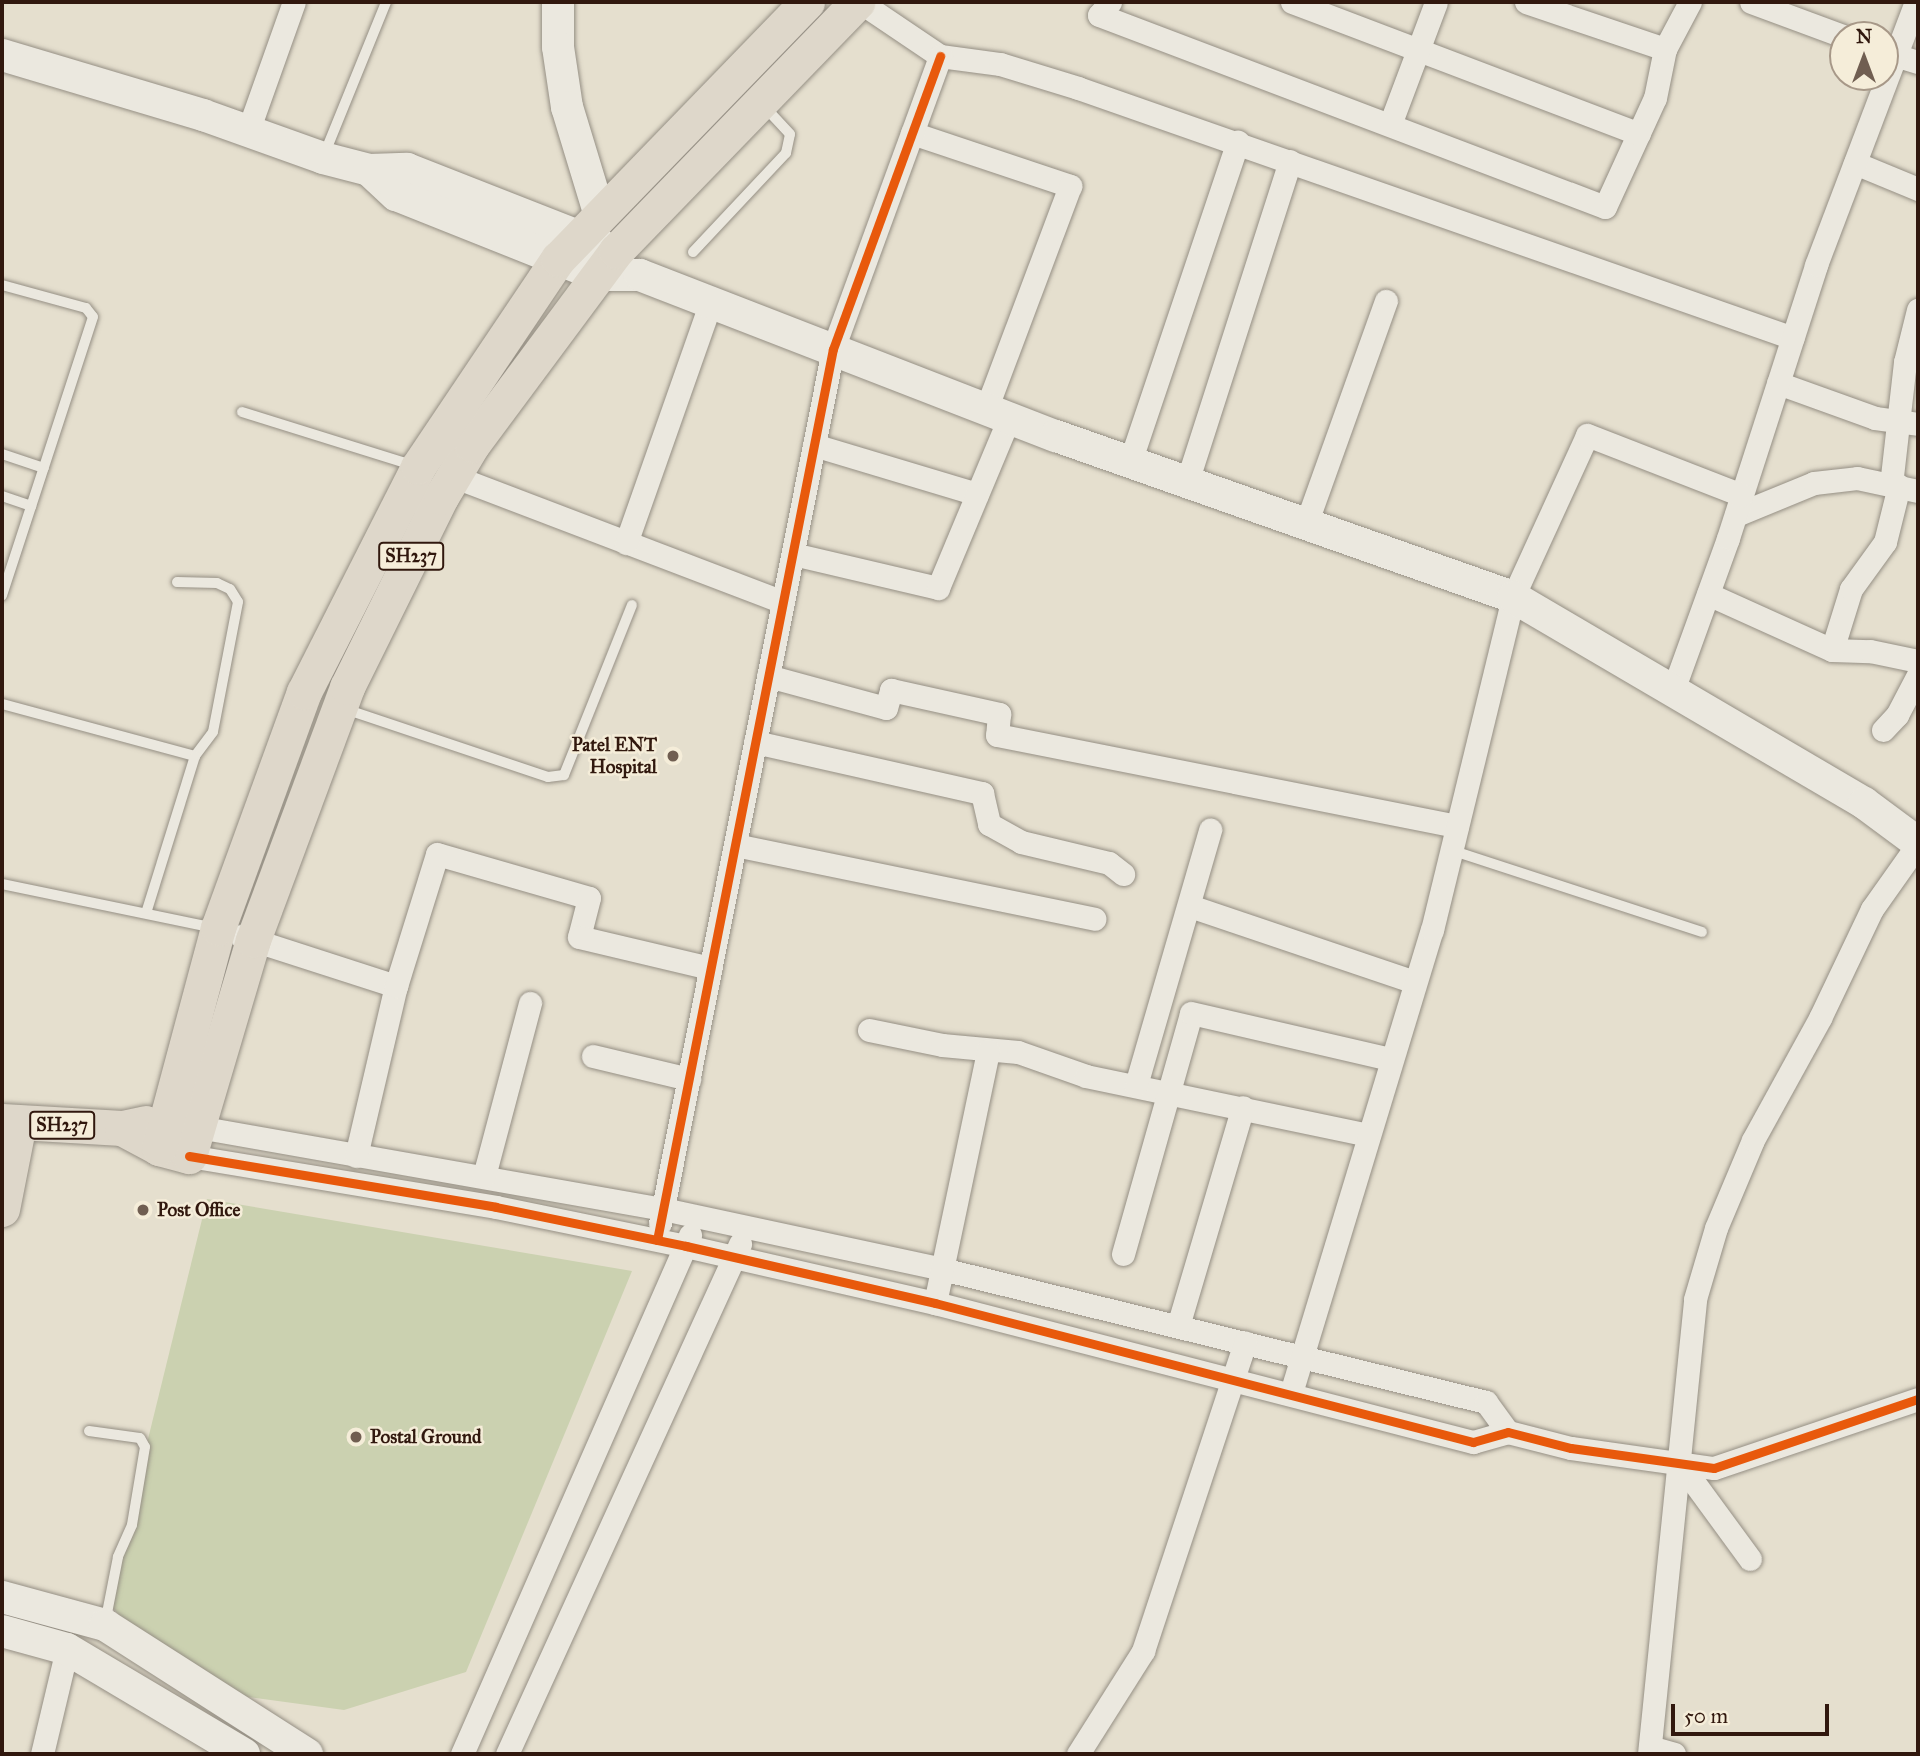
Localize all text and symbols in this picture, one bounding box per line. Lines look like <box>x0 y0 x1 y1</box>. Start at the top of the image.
north arrow <box>1829 21 1899 91</box>
text: N <box>1856 25 1872 48</box>
road number: SH237 <box>378 542 444 570</box>
place label: Patel ENT Hospital <box>572 734 657 778</box>
marker: Patel ENT Hospital <box>663 746 683 766</box>
road number: SH237 <box>29 1110 95 1140</box>
place label: Post Office <box>157 1199 240 1221</box>
marker: Post Office <box>135 1202 151 1218</box>
place label: Postal Ground <box>370 1426 482 1448</box>
marker: Postal Ground <box>348 1429 364 1445</box>
scale bar <box>1675 1690 1832 1734</box>
text: 50 m <box>1684 1703 1728 1729</box>

